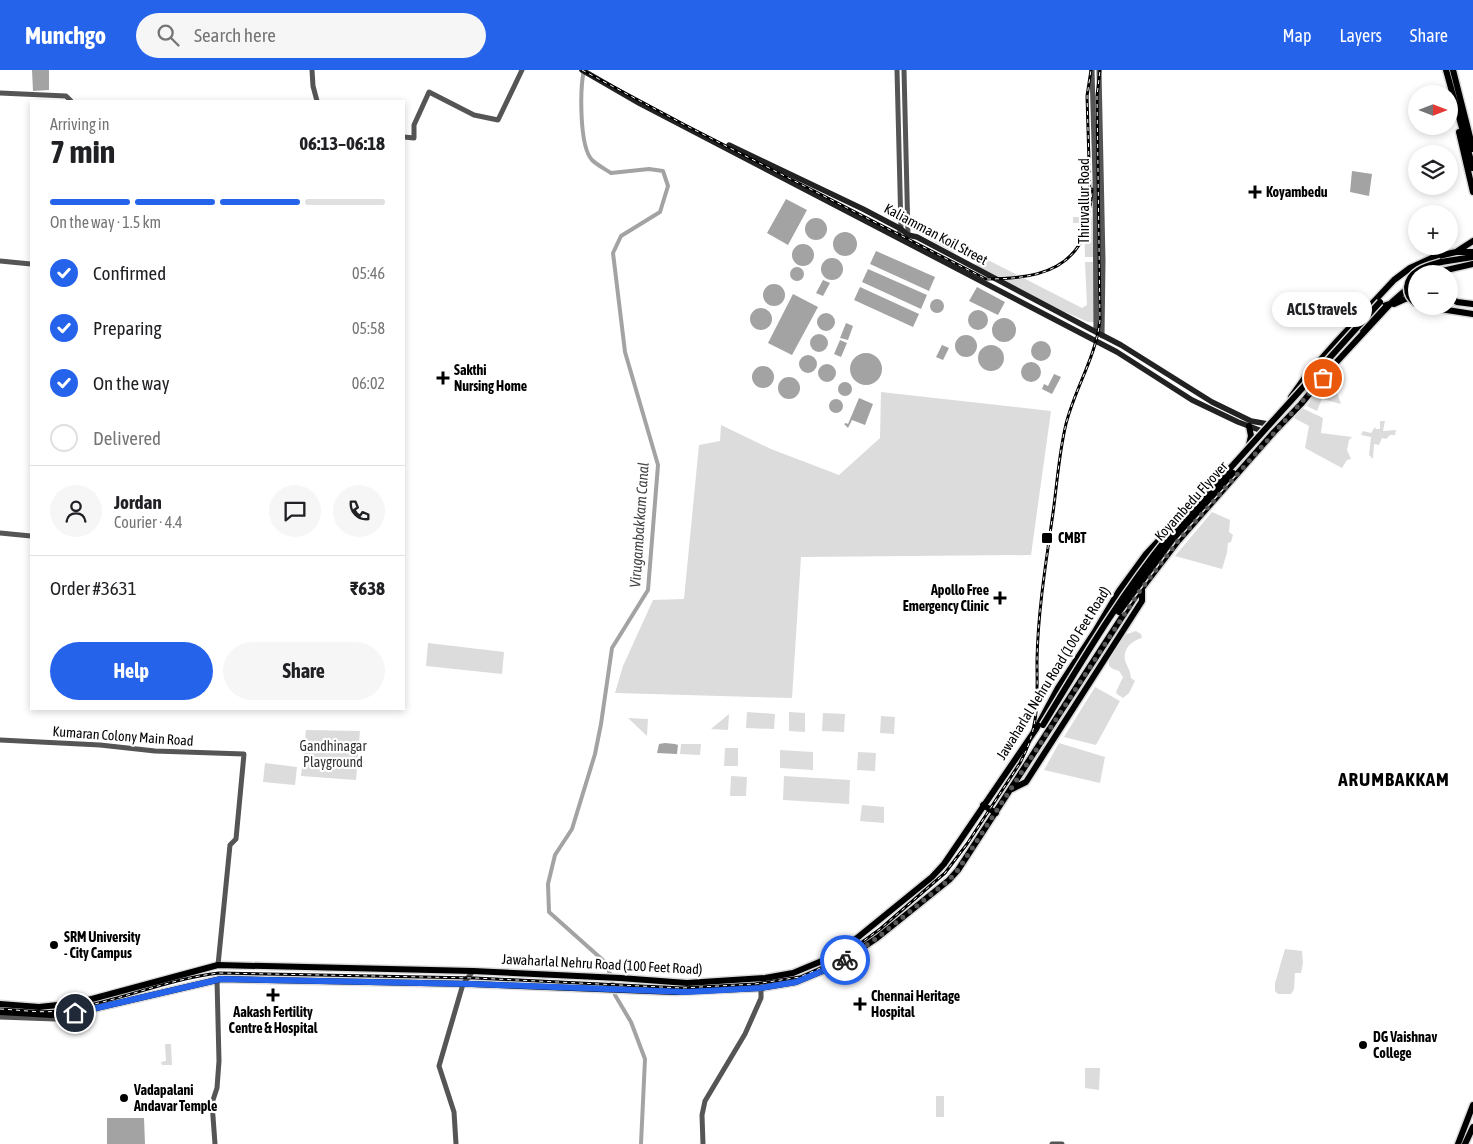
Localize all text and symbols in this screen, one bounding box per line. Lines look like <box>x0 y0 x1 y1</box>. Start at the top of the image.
search box <box>136 13 486 58</box>
icon: search <box>154 21 182 49</box>
text: Munchgo <box>25 22 106 49</box>
text: Search here <box>194 24 276 46</box>
text: Map <box>1282 25 1311 46</box>
text: Layers <box>1339 25 1382 46</box>
text: Share <box>1410 25 1448 46</box>
north arrow <box>1408 85 1458 135</box>
map controls <box>1408 85 1458 315</box>
text: Arriving in <box>50 115 110 133</box>
text: 06:13–06:18 <box>299 132 385 154</box>
text: 7 min <box>50 133 115 170</box>
button: layers <box>1408 145 1458 195</box>
street label: Thiruvallur Road <box>1076 158 1092 244</box>
place label: Koyambedu <box>1266 184 1328 200</box>
marker: Koyambedu <box>1248 185 1262 199</box>
street label: Kaliamman Koil Street <box>882 200 990 268</box>
button: + <box>1408 205 1458 255</box>
text: On the way · 1.5 km <box>50 213 161 231</box>
icon: check <box>50 259 78 287</box>
text: Confirmed <box>93 262 166 284</box>
text: 05:46 <box>352 264 385 282</box>
button: − <box>1408 265 1458 315</box>
callout: ACLS travels <box>1273 293 1373 328</box>
text: ACLS travels <box>1287 300 1357 318</box>
icon: check <box>50 314 78 342</box>
text: Preparing <box>93 317 162 339</box>
text: 05:58 <box>352 319 385 337</box>
pin <box>1302 357 1344 399</box>
place label: Sakthi Nursing Home <box>454 362 527 394</box>
icon: bag <box>1309 364 1337 392</box>
icon: check <box>50 369 78 397</box>
marker: Sakthi Nursing Home <box>436 371 450 385</box>
text: On the way <box>93 372 170 394</box>
text: 06:02 <box>352 374 385 392</box>
text: Delivered <box>93 427 161 449</box>
street label: Koyambedu Flyover <box>1151 458 1231 544</box>
water label: Virugambakkam Canal <box>626 462 652 588</box>
button: person <box>50 485 102 537</box>
button: chat <box>269 485 321 537</box>
button: phone <box>333 485 385 537</box>
text: Jordan <box>114 491 162 513</box>
text: Courier · 4.4 <box>114 513 183 531</box>
place label: CMBT <box>1058 530 1087 546</box>
marker: CMBT <box>1040 531 1054 545</box>
text: Order #3631 <box>50 577 137 599</box>
text: ₹638 <box>350 577 385 599</box>
place label: Apollo Free Emergency Clinic <box>903 582 990 614</box>
street label: Jawaharlal Nehru Road (100 Feet Road) <box>993 584 1113 762</box>
marker: Apollo Free Emergency Clinic <box>993 591 1007 605</box>
button: Help <box>50 642 213 700</box>
button: Share <box>223 642 385 700</box>
street label: Kumaran Colony Main Road <box>52 723 194 749</box>
park label: Gandhinagar Playground <box>299 738 367 770</box>
district label: ARUMBAKKAM <box>1337 768 1450 790</box>
place label: SRM University - City Campus <box>64 929 141 961</box>
courier <box>820 935 870 985</box>
marker: SRM University - City Campus <box>48 939 60 951</box>
icon: bike <box>831 946 859 974</box>
street label: Jawaharlal Nehru Road (100 Feet Road) <box>501 951 703 977</box>
marker: Aakash Fertility Centre & Hospital <box>266 988 280 1002</box>
place label: Chennai Heritage Hospital <box>871 988 960 1020</box>
pin <box>54 992 96 1034</box>
marker: Chennai Heritage Hospital <box>853 997 867 1011</box>
icon: home <box>61 999 89 1027</box>
place label: Aakash Fertility Centre & Hospital <box>229 1004 318 1036</box>
place label: DG Vaishnav College <box>1373 1029 1437 1061</box>
marker: DG Vaishnav College <box>1357 1039 1369 1051</box>
place label: Vadapalani Andavar Temple <box>133 1082 217 1114</box>
marker: Vadapalani Andavar Temple <box>118 1092 130 1104</box>

